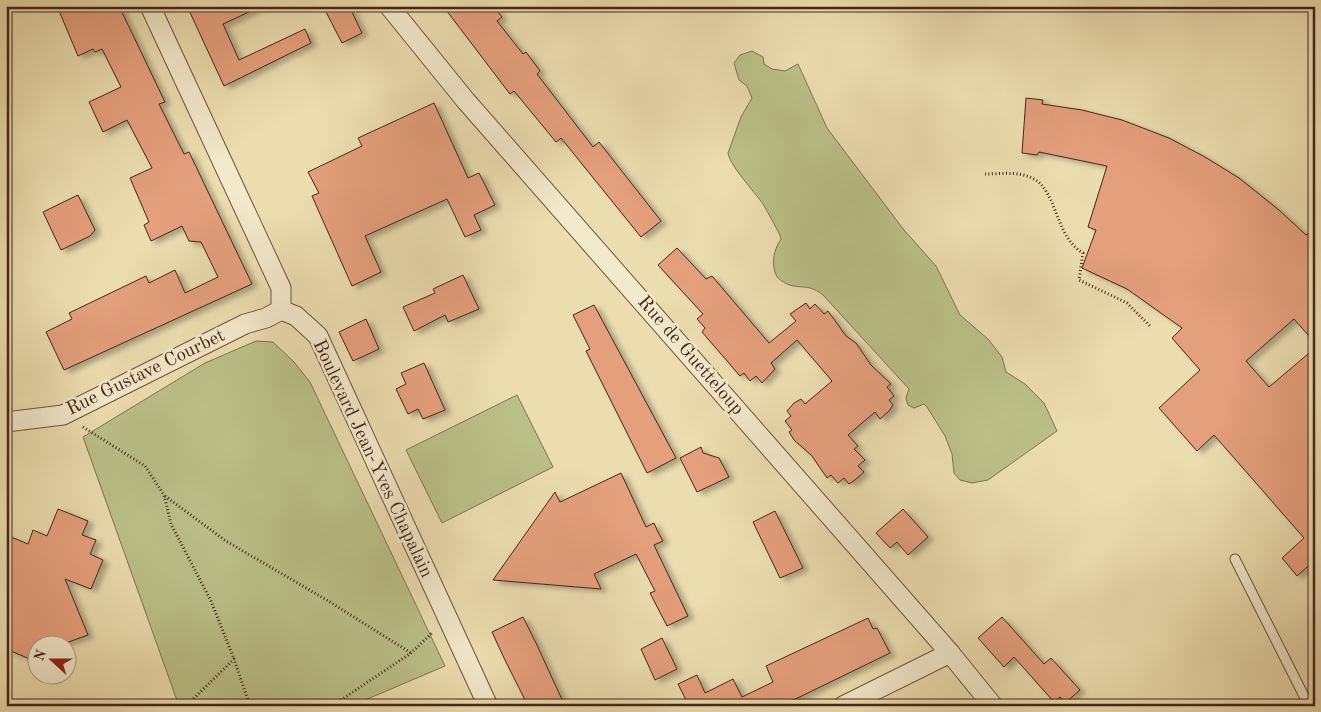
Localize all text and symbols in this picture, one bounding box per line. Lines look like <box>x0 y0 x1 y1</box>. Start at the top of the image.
street label: Rue de Guetteloup <box>633 293 747 419</box>
street label: Rue Gustave Courbet <box>64 326 228 420</box>
street label: Boulevard Jean-Yves Chapalain <box>308 337 436 581</box>
north arrow <box>28 634 78 684</box>
text: N <box>32 648 49 663</box>

